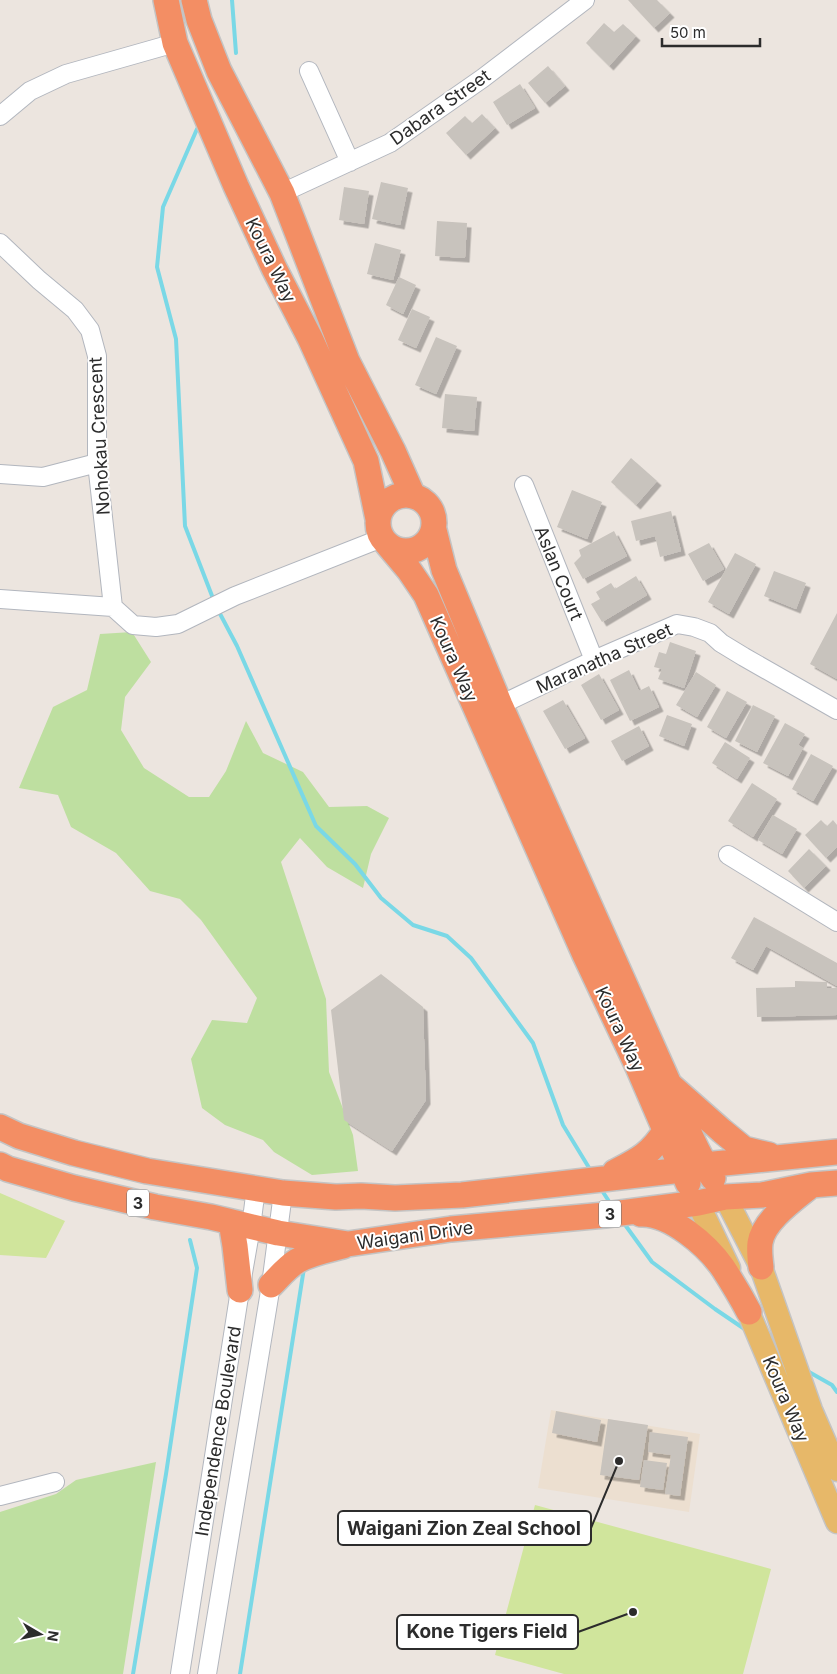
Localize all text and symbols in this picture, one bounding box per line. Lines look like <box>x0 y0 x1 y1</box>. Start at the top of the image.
scale bar <box>662 15 760 47</box>
text: 50 m <box>670 23 706 42</box>
street label: Dabara Street <box>386 65 494 149</box>
street label: Koura Way <box>241 214 301 306</box>
street label: Nohokau Crescent <box>84 356 114 516</box>
street label: Aslan Court <box>531 523 587 623</box>
street label: Koura Way <box>426 613 482 705</box>
street label: Maranatha Street <box>533 619 675 697</box>
street label: Koura Way <box>591 983 649 1075</box>
road number: 3 <box>127 1190 149 1216</box>
road number: 3 <box>599 1200 621 1228</box>
street label: Waigani Drive <box>356 1216 474 1254</box>
street label: Independence Boulevard <box>191 1324 245 1538</box>
street label: Koura Way <box>758 1353 814 1445</box>
callout: Waigani Zion Zeal School <box>338 1511 591 1545</box>
text: Waigani Zion Zeal School <box>347 1517 581 1540</box>
north arrow <box>15 1609 65 1659</box>
callout: Kone Tigers Field <box>397 1615 578 1649</box>
text: Kone Tigers Field <box>407 1620 568 1643</box>
text: N <box>44 1630 63 1643</box>

